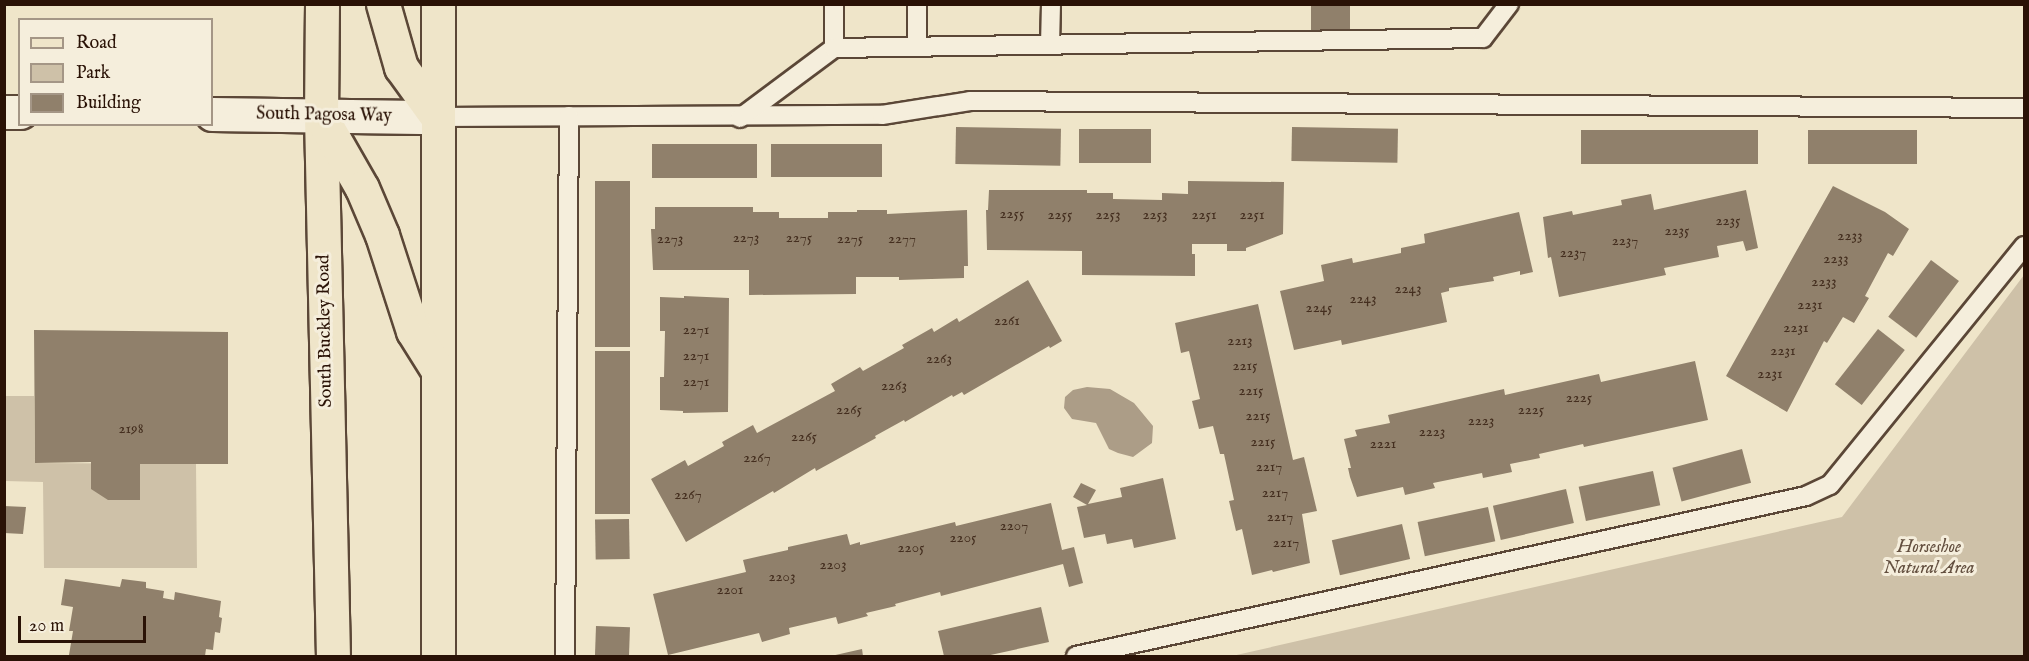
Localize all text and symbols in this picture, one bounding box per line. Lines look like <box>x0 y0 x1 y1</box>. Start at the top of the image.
legend <box>18 18 213 126</box>
text: Road <box>76 32 117 55</box>
text: Park <box>76 62 110 85</box>
text: Building <box>76 92 141 115</box>
street label: South Pagosa Way <box>256 104 392 128</box>
house number: 2255 <box>1000 205 1024 223</box>
house number: 2255 <box>1048 206 1072 224</box>
house number: 2253 <box>1095 206 1121 224</box>
house number: 2253 <box>1142 206 1168 224</box>
house number: 2251 <box>1191 206 1217 224</box>
house number: 2251 <box>1239 206 1265 224</box>
house number: 2235 <box>1715 212 1741 230</box>
house number: 2235 <box>1664 222 1690 240</box>
house number: 2233 <box>1837 227 1863 245</box>
house number: 2273 <box>733 229 759 247</box>
house number: 2275 <box>786 229 812 247</box>
house number: 2273 <box>657 230 683 248</box>
house number: 2275 <box>837 230 863 248</box>
house number: 2277 <box>888 230 916 248</box>
house number: 2237 <box>1612 232 1638 250</box>
house number: 2237 <box>1560 244 1586 262</box>
house number: 2233 <box>1823 250 1849 268</box>
street label: South Buckley Road <box>314 254 338 408</box>
house number: 2233 <box>1811 273 1837 291</box>
house number: 2243 <box>1394 280 1422 298</box>
house number: 2243 <box>1349 290 1377 308</box>
house number: 2231 <box>1797 296 1823 314</box>
house number: 2245 <box>1306 299 1332 317</box>
house number: 2261 <box>994 312 1020 330</box>
house number: 2231 <box>1783 319 1809 337</box>
house number: 2271 <box>683 321 709 339</box>
house number: 2213 <box>1227 332 1253 350</box>
house number: 2231 <box>1770 342 1796 360</box>
house number: 2271 <box>683 347 709 365</box>
house number: 2263 <box>926 350 952 368</box>
house number: 2215 <box>1232 357 1258 375</box>
house number: 2231 <box>1757 365 1783 383</box>
house number: 2271 <box>683 373 709 391</box>
house number: 2263 <box>881 377 907 395</box>
house number: 2215 <box>1238 382 1264 400</box>
house number: 2225 <box>1566 389 1592 407</box>
house number: 2265 <box>836 401 862 419</box>
house number: 2225 <box>1518 401 1544 419</box>
house number: 2215 <box>1245 407 1271 425</box>
house number: 2223 <box>1468 412 1494 430</box>
house number: 2198 <box>118 420 144 438</box>
house number: 2223 <box>1419 423 1445 441</box>
house number: 2265 <box>791 428 817 446</box>
house number: 2215 <box>1250 433 1276 451</box>
house number: 2221 <box>1370 435 1396 453</box>
house number: 2267 <box>743 449 771 467</box>
house number: 2217 <box>1256 458 1282 476</box>
house number: 2217 <box>1262 484 1288 502</box>
house number: 2267 <box>674 486 702 504</box>
house number: 2217 <box>1267 508 1293 526</box>
house number: 2207 <box>1000 517 1028 535</box>
house number: 2205 <box>950 529 976 547</box>
house number: 2217 <box>1273 534 1299 552</box>
park label: Horseshoe Natural Area <box>1883 538 1975 580</box>
house number: 2205 <box>898 539 924 557</box>
house number: 2203 <box>819 556 847 574</box>
house number: 2203 <box>768 568 796 586</box>
house number: 2201 <box>717 581 743 599</box>
scale bar <box>21 604 148 642</box>
text: 20 m <box>29 615 64 638</box>

